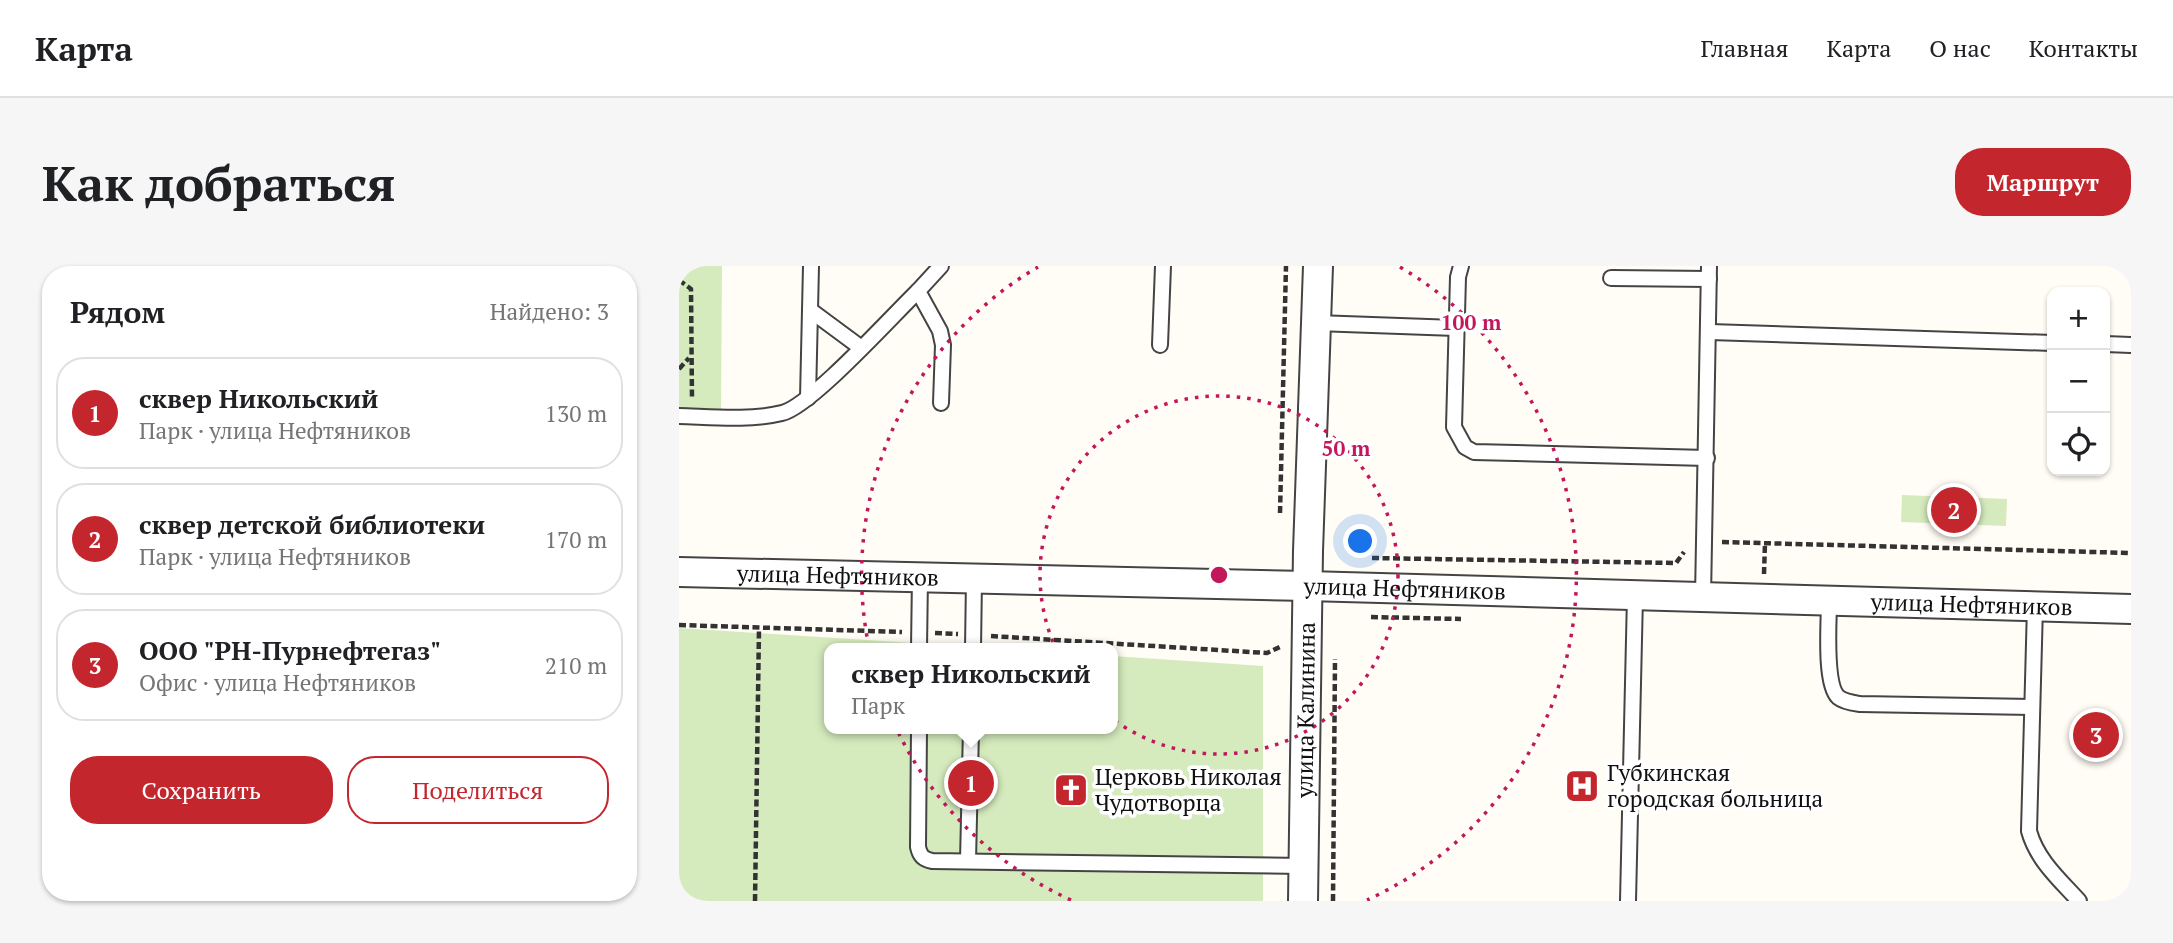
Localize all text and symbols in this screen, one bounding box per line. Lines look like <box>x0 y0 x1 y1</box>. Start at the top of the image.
text: Карта <box>35 27 133 70</box>
text: Главная <box>1700 32 1788 64</box>
text: Карта <box>1826 32 1891 64</box>
text: О нас <box>1929 32 1991 64</box>
text: Контакты <box>2029 32 2138 64</box>
button: Маршрут <box>1955 148 2131 216</box>
text: Как добраться <box>42 150 396 215</box>
map controls <box>2047 287 2110 476</box>
button: + <box>2047 287 2110 350</box>
text: Рядом <box>70 292 165 332</box>
text: Найдено: 3 <box>490 296 609 327</box>
text: 100 m <box>1441 308 1502 336</box>
button: − <box>2047 350 2110 413</box>
text: сквер Никольский <box>139 381 379 415</box>
text: 1 <box>89 398 102 429</box>
text: 130 m <box>545 398 607 429</box>
button: locate <box>2047 413 2110 476</box>
text: Парк · улица Нефтяников <box>139 415 411 446</box>
text: 50 m <box>1322 434 1371 462</box>
pin: 2 <box>1931 484 1977 536</box>
text: сквер детской библиотеки <box>139 507 485 541</box>
text: 2 <box>89 524 102 555</box>
text: 170 m <box>545 524 607 555</box>
your location <box>1343 524 1377 558</box>
text: Парк · улица Нефтяников <box>139 541 411 572</box>
street label: улица Нефтяников <box>736 557 939 593</box>
centre of rings <box>1207 563 1231 587</box>
street label: улица Нефтяников <box>1302 570 1506 607</box>
street label: улица Нефтяников <box>1869 586 2073 622</box>
street label: улица Калинина <box>1288 621 1322 799</box>
text: ООО "РН-Пурнефтегаз" <box>139 633 441 667</box>
popup <box>824 643 1118 734</box>
text: 3 <box>89 650 102 681</box>
text: 210 m <box>545 650 607 681</box>
text: сквер Никольский <box>851 656 1091 690</box>
text: Офис · улица Нефтяников <box>139 667 416 698</box>
text: Парк <box>851 690 905 721</box>
pin: 3 <box>2073 709 2119 761</box>
button: Сохранить <box>70 756 333 824</box>
button: Поделиться <box>347 756 609 824</box>
pin: 1 <box>948 757 994 809</box>
place label: Губкинская городская больница <box>1607 757 1824 814</box>
place label: Церковь Николая Чудотворца <box>1095 761 1282 818</box>
hospital icon: Губкинская городская больница <box>1563 767 1601 805</box>
church icon: Церковь Николая Чудотворца <box>1052 771 1090 809</box>

